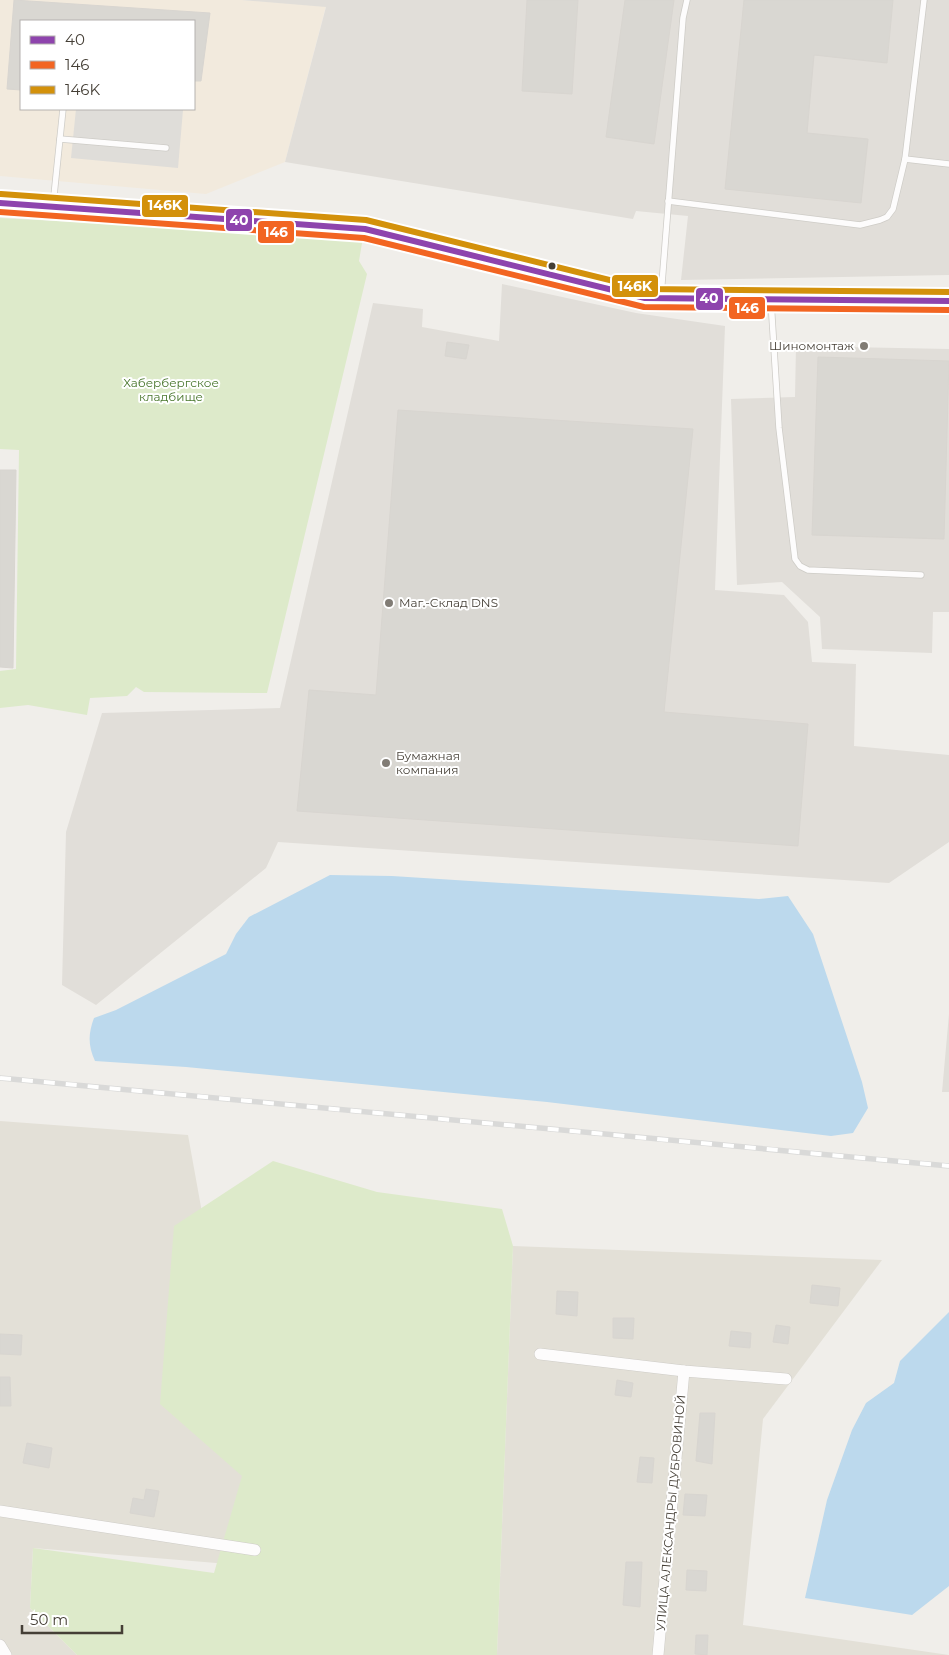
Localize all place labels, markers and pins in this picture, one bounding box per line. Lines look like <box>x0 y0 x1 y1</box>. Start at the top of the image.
unlabelled marker <box>547 261 557 271</box>
place label: Шиномонтаж <box>769 338 854 353</box>
marker: Шиномонтаж <box>858 340 870 352</box>
place label: Маг.-Склад DNS <box>399 595 498 610</box>
marker: Маг.-Склад DNS <box>383 597 395 609</box>
place label: Бумажная компания <box>396 748 460 777</box>
marker: Бумажная компания <box>380 757 392 769</box>

